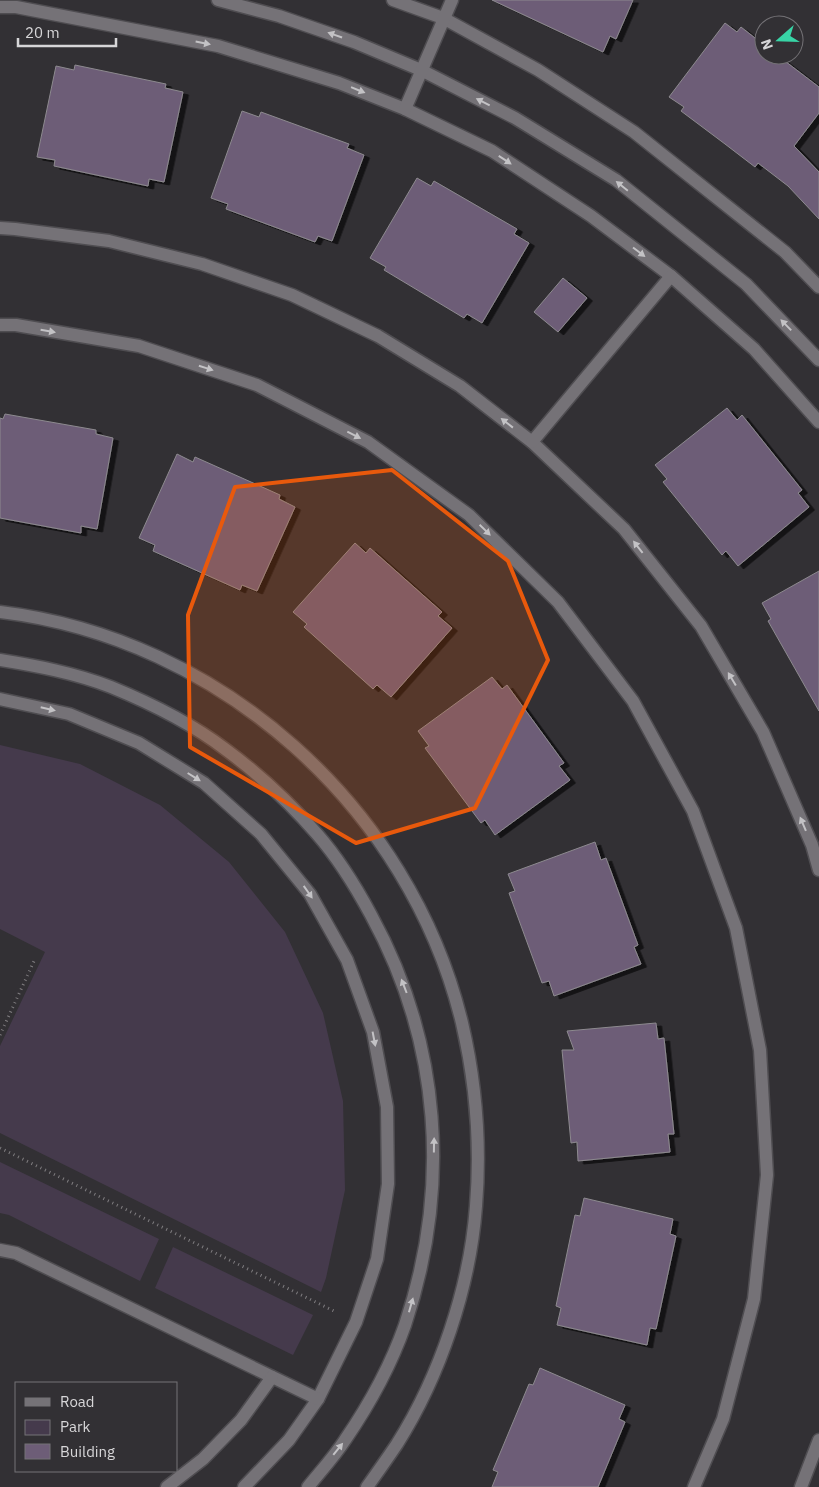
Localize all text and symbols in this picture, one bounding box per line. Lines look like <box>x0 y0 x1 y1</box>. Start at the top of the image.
scale bar <box>18 15 115 47</box>
north arrow <box>754 15 804 65</box>
text: 20 m <box>25 23 60 42</box>
one-way arrow <box>328 31 343 38</box>
text: N <box>757 37 777 52</box>
one-way arrow <box>195 39 211 47</box>
one-way arrow <box>351 86 366 94</box>
one-way arrow <box>476 98 491 106</box>
one-way arrow <box>498 155 512 164</box>
one-way arrow <box>616 180 629 191</box>
one-way arrow <box>632 247 646 257</box>
one-way arrow <box>780 319 792 331</box>
one-way arrow <box>41 327 57 335</box>
one-way arrow <box>199 365 214 373</box>
one-way arrow <box>501 418 514 428</box>
one-way arrow <box>347 431 361 439</box>
one-way arrow <box>478 524 490 536</box>
one-way arrow <box>632 540 643 553</box>
one-way arrow <box>727 672 736 685</box>
one-way arrow <box>40 706 56 714</box>
one-way arrow <box>188 773 201 782</box>
one-way arrow <box>799 817 807 831</box>
one-way arrow <box>303 885 313 899</box>
one-way arrow <box>399 979 407 993</box>
one-way arrow <box>371 1032 379 1048</box>
one-way arrow <box>430 1136 438 1152</box>
one-way arrow <box>407 1297 415 1312</box>
legend <box>15 1382 178 1472</box>
text: Road <box>60 1392 95 1411</box>
text: Park <box>60 1417 90 1436</box>
text: Building <box>60 1442 115 1461</box>
one-way arrow <box>333 1443 344 1456</box>

